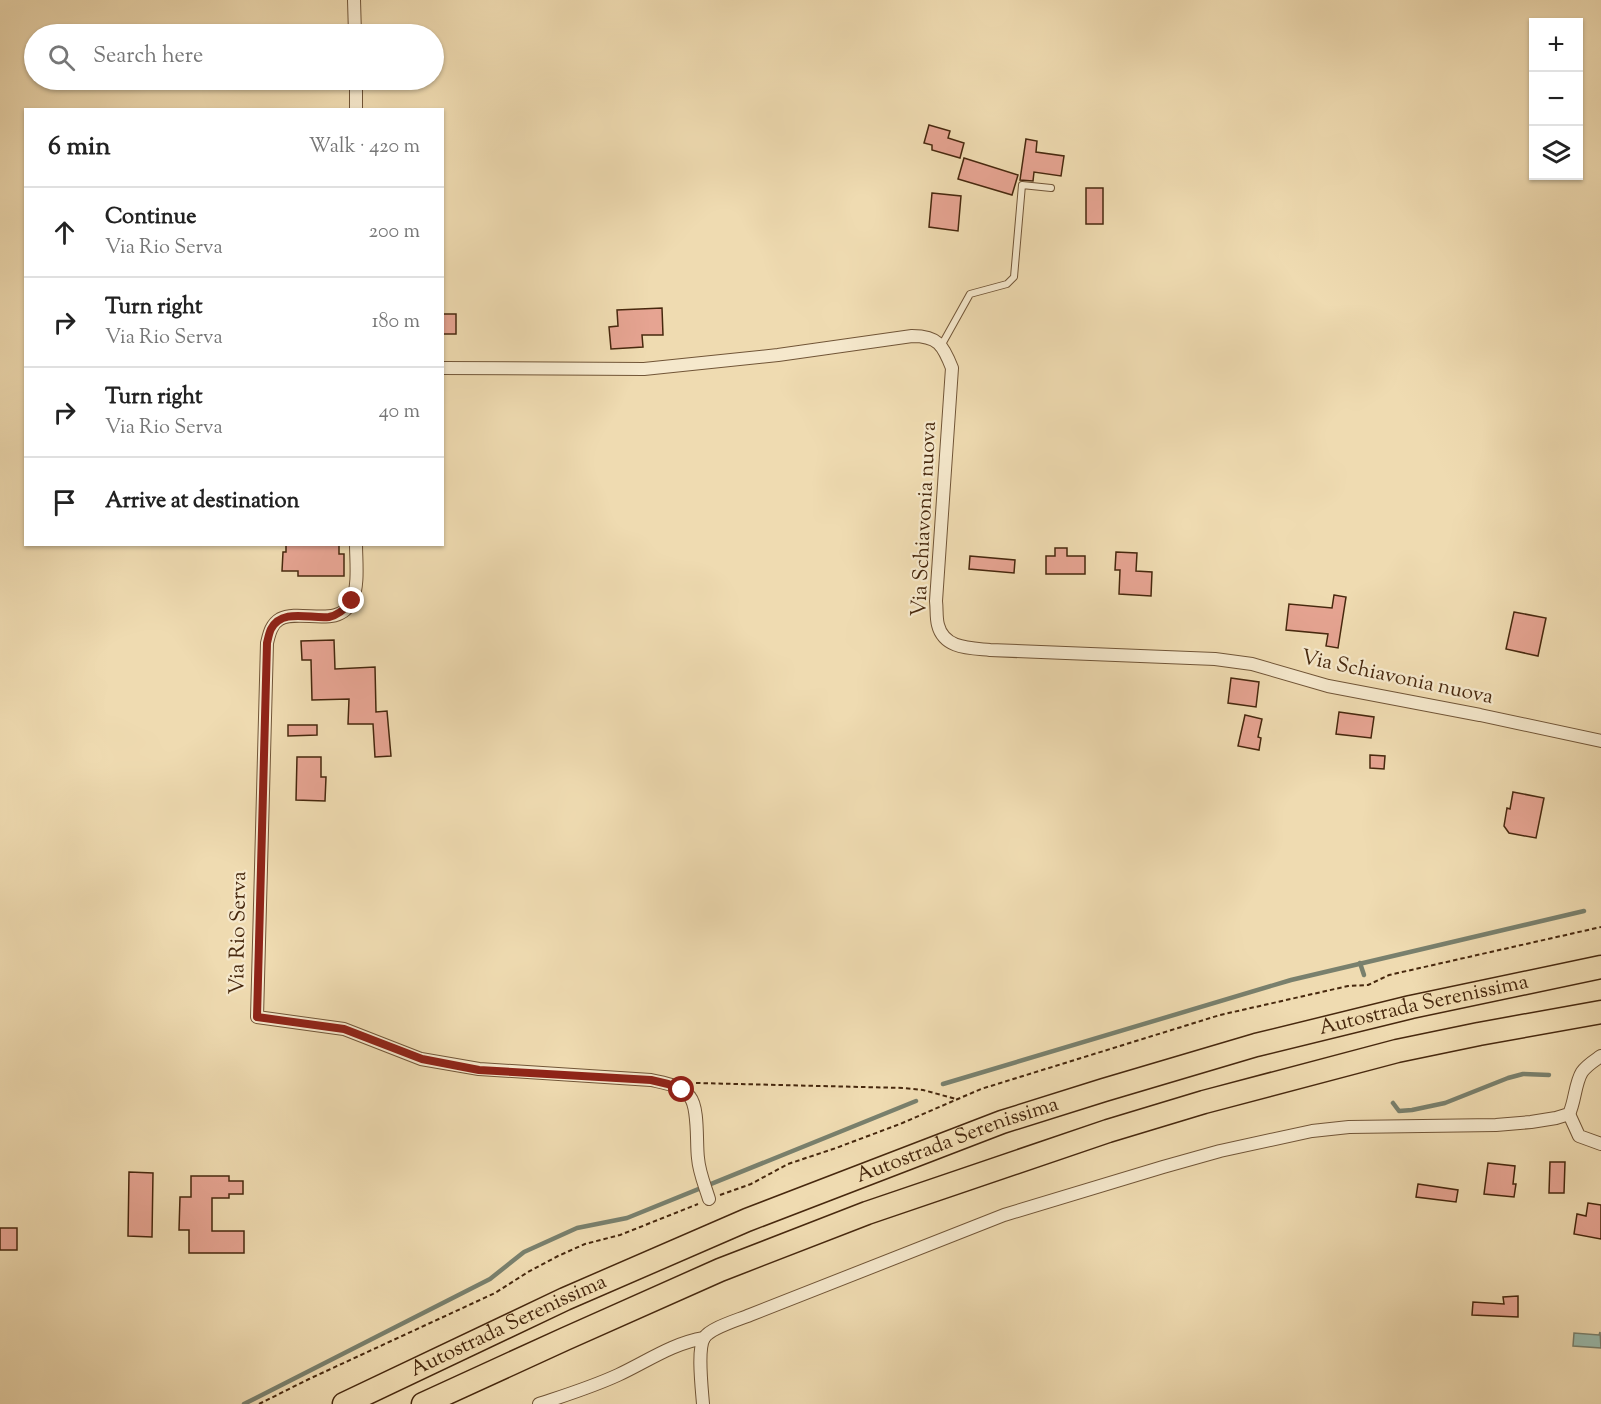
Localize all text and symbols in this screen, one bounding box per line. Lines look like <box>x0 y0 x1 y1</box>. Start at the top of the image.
map controls <box>1529 18 1583 180</box>
button: + <box>1529 18 1583 72</box>
search box <box>24 24 444 90</box>
icon: search <box>45 41 78 74</box>
text: Search here <box>93 41 203 73</box>
button: − <box>1529 72 1583 126</box>
button: layers <box>1529 126 1583 180</box>
text: 6 min <box>48 129 111 166</box>
text: Walk · 420 m <box>309 133 420 162</box>
text: Continue <box>105 202 196 234</box>
icon: ahead <box>48 216 81 249</box>
text: 200 m <box>369 218 420 247</box>
text: Via Rio Serva <box>105 234 223 263</box>
text: Turn right <box>105 292 202 324</box>
icon: right <box>48 306 81 339</box>
text: 180 m <box>372 308 420 337</box>
text: Via Rio Serva <box>105 324 223 353</box>
text: Turn right <box>105 382 202 414</box>
icon: right <box>48 396 81 429</box>
text: 40 m <box>379 398 420 427</box>
text: Via Rio Serva <box>105 414 223 443</box>
street label: Via Schiavonia nuova <box>905 420 945 617</box>
icon: arrive <box>48 486 81 519</box>
text: Arrive at destination <box>105 486 300 518</box>
route end <box>338 587 364 613</box>
street label: Via Schiavonia nuova <box>1298 643 1496 713</box>
street label: Via Rio Serva <box>223 871 255 995</box>
street label: Autostrada Serenissima <box>1316 968 1531 1044</box>
route start <box>668 1076 694 1102</box>
street label: Autostrada Serenissima <box>852 1090 1063 1192</box>
street label: Autostrada Serenissima <box>405 1267 612 1385</box>

